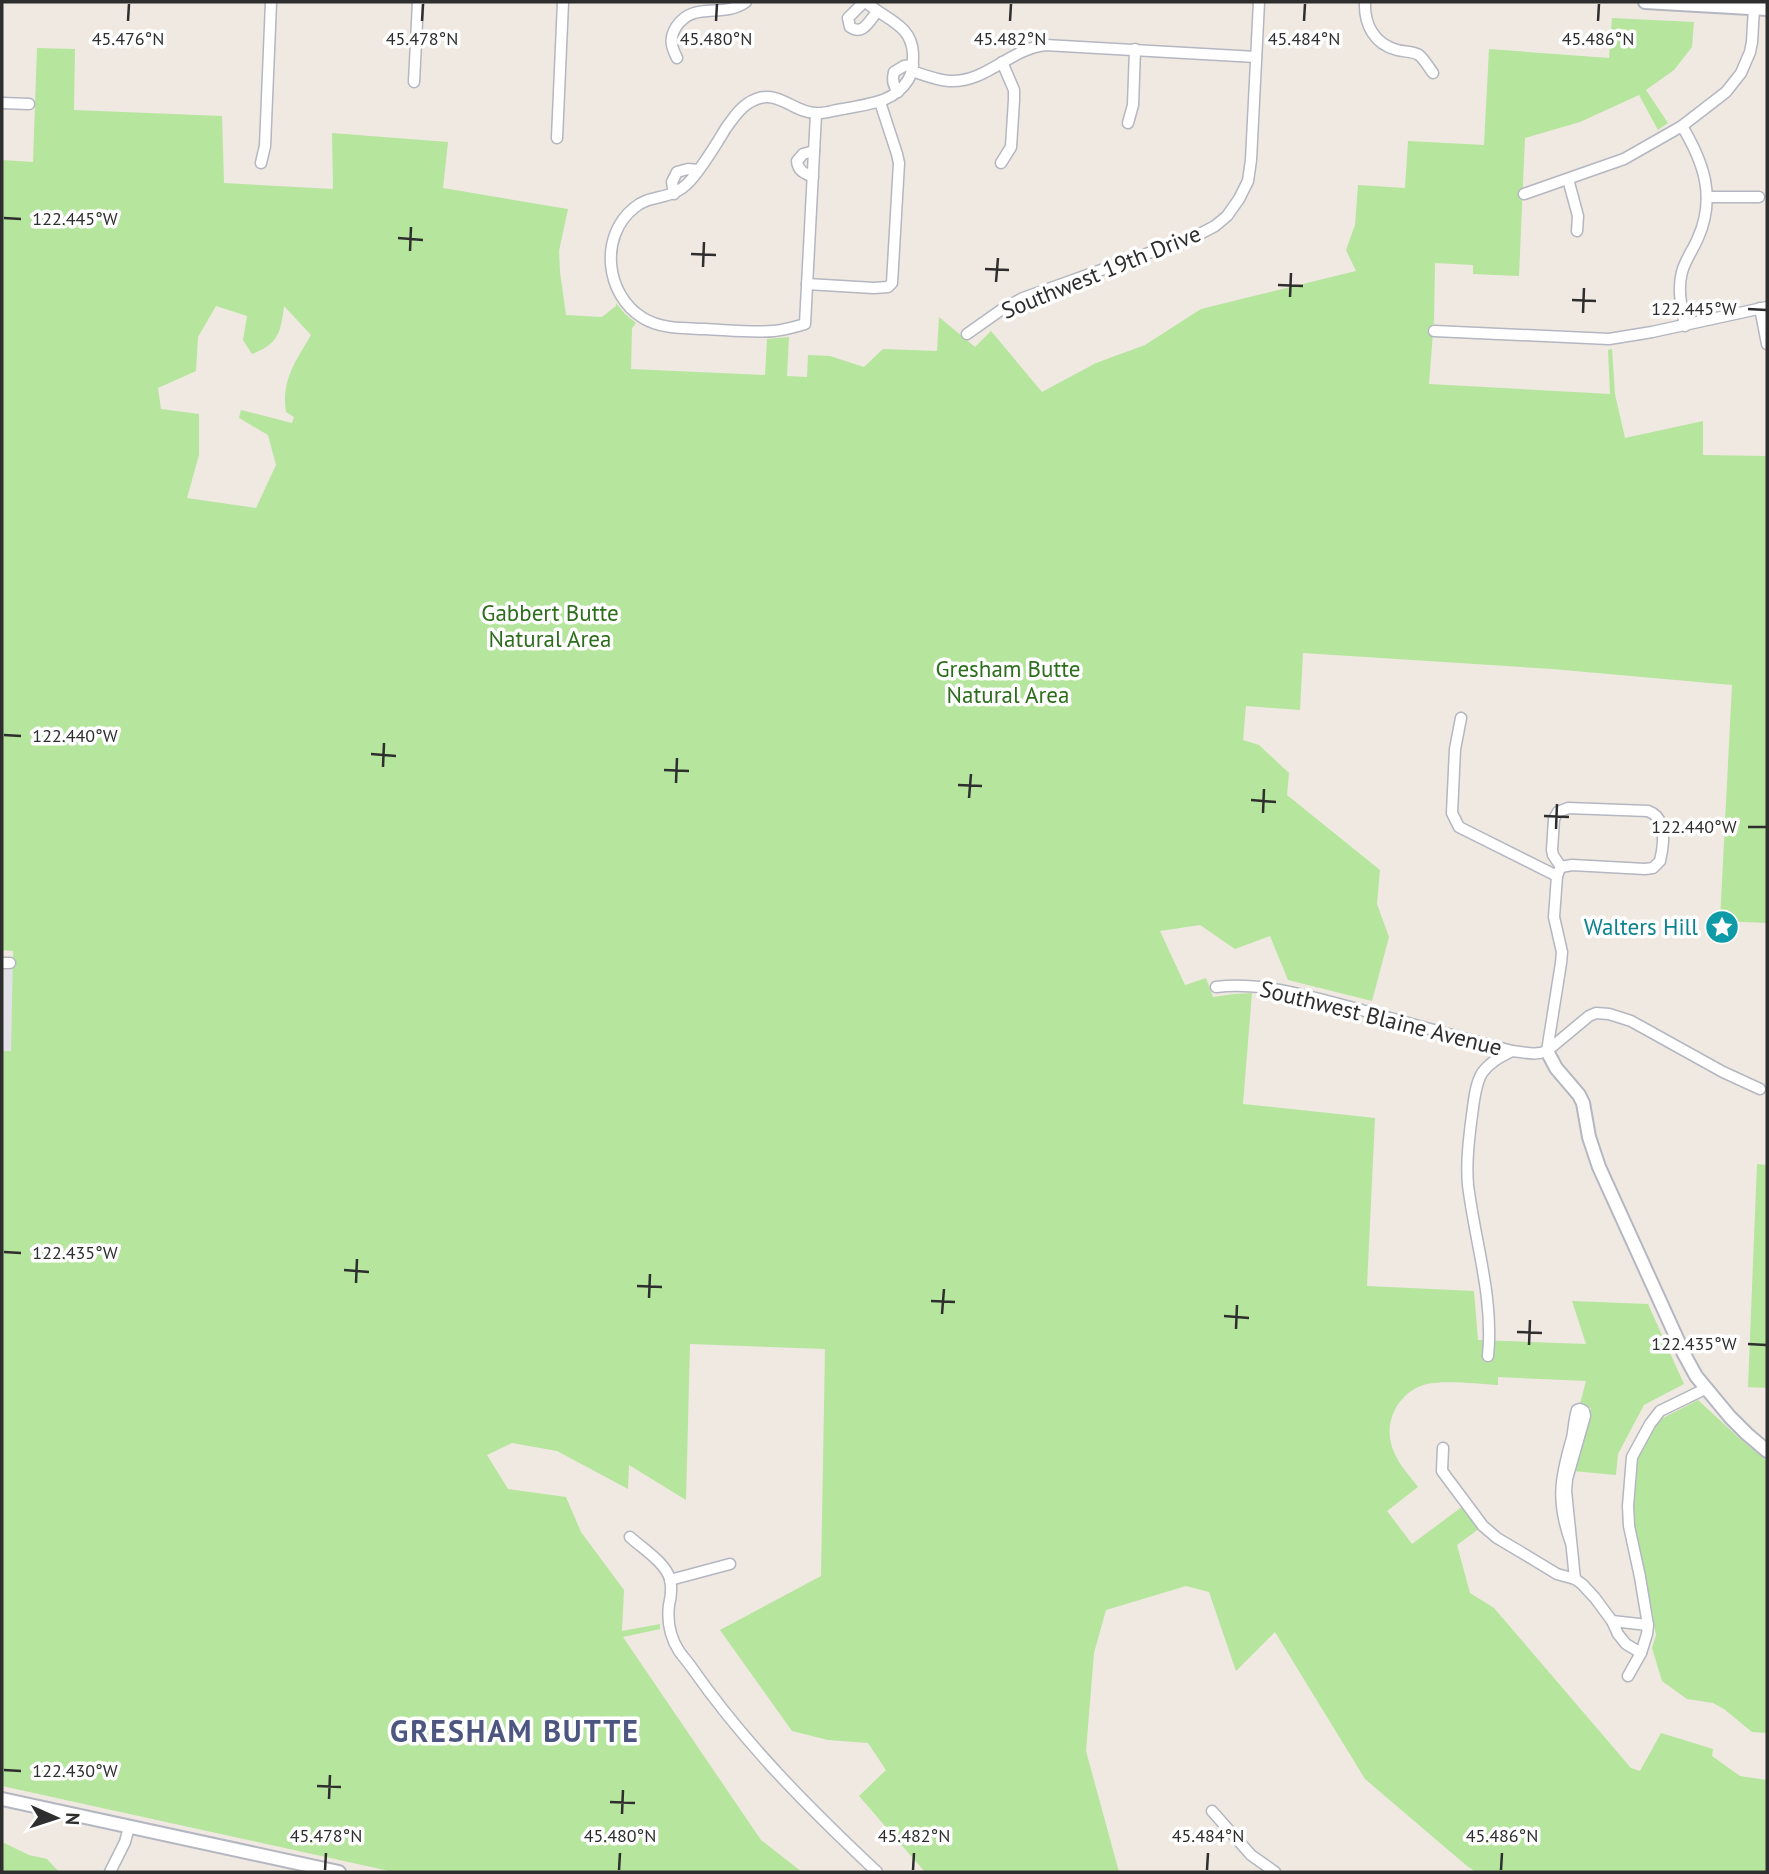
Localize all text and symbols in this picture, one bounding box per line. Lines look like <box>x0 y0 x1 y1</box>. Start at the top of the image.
text: 45.476°N <box>92 27 164 50</box>
text: 45.478°N <box>386 27 458 50</box>
text: 45.480°N <box>680 27 752 50</box>
text: 45.482°N <box>974 27 1046 50</box>
text: 45.484°N <box>1268 27 1340 50</box>
text: 45.486°N <box>1562 27 1634 50</box>
text: 122.445°W <box>32 207 118 230</box>
street label: Southwest 19th Drive <box>997 218 1205 325</box>
text: 122.445°W <box>1651 297 1737 320</box>
park label: Gabbert Butte Natural Area <box>481 598 619 653</box>
park label: Gresham Butte Natural Area <box>936 654 1080 709</box>
text: 122.440°W <box>32 724 118 747</box>
text: 122.440°W <box>1651 815 1737 838</box>
place icon: Walters Hill <box>1703 908 1741 946</box>
place label: Walters Hill <box>1584 912 1698 941</box>
street label: Southwest Blaine Avenue <box>1257 973 1505 1062</box>
text: 122.435°W <box>32 1241 118 1264</box>
text: 122.435°W <box>1651 1332 1737 1355</box>
district label: GRESHAM BUTTE <box>390 1711 640 1750</box>
text: 122.430°W <box>32 1759 118 1782</box>
north arrow <box>21 1783 91 1853</box>
text: N <box>61 1812 85 1826</box>
text: 45.478°N <box>290 1824 362 1847</box>
text: 45.480°N <box>584 1824 656 1847</box>
text: 45.482°N <box>878 1824 950 1847</box>
text: 45.484°N <box>1172 1824 1244 1847</box>
text: 45.486°N <box>1466 1824 1538 1847</box>

